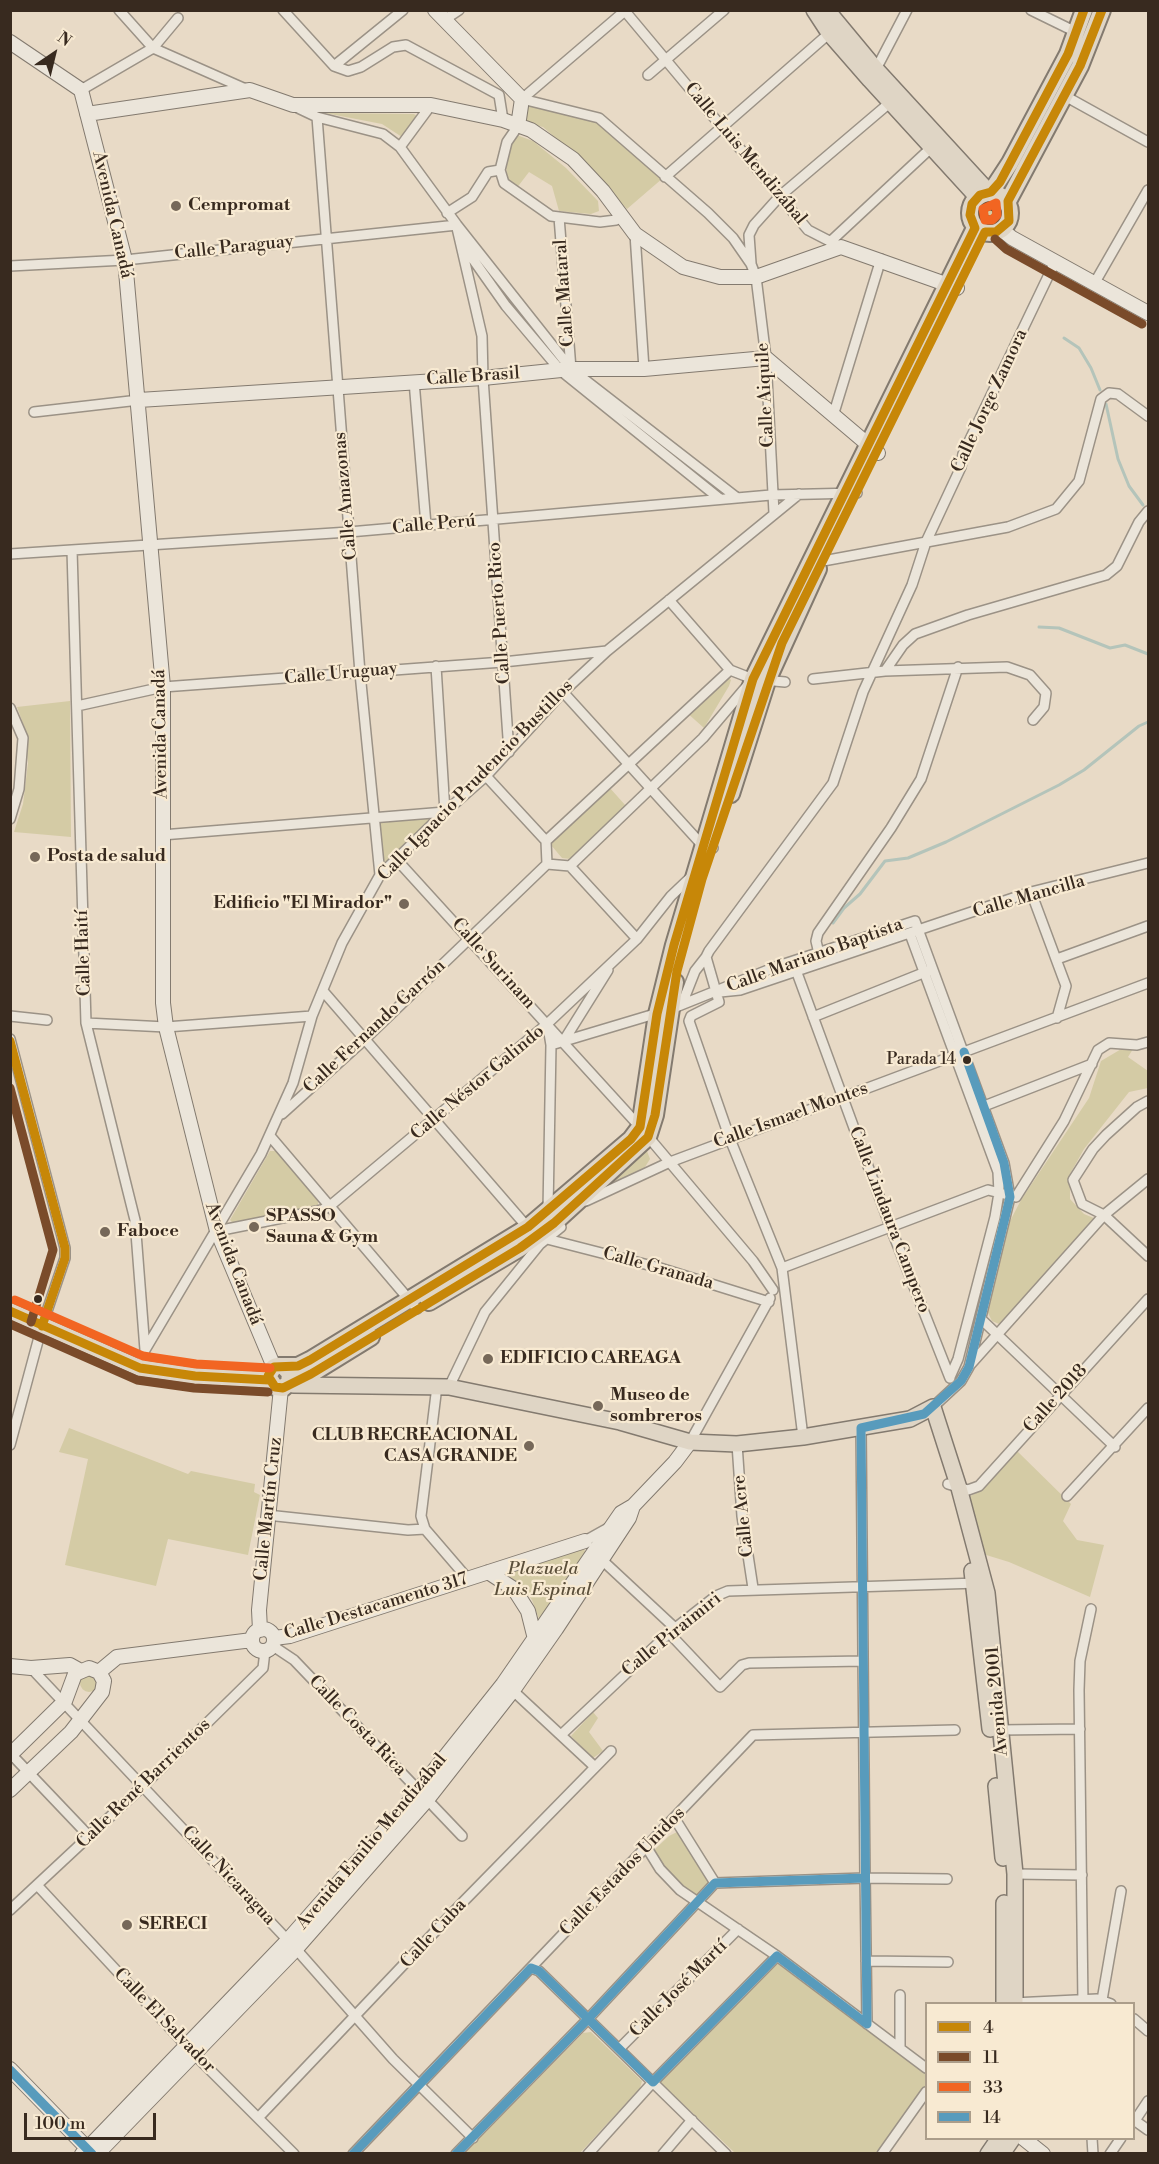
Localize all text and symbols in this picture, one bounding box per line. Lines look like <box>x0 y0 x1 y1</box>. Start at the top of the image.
north arrow <box>24 24 84 84</box>
text: N <box>53 27 75 51</box>
street label: Calle Luis Mendizábal <box>679 79 811 229</box>
street label: Avenida Canadá <box>87 149 137 281</box>
place label: Cempromat <box>188 195 290 217</box>
marker: Cempromat <box>169 199 183 213</box>
street label: Calle Paraguay <box>173 231 295 265</box>
street label: Calle Mataral <box>550 238 580 348</box>
street label: Calle Jorge Zamora <box>947 326 1033 476</box>
street label: Calle Aiquile <box>752 342 780 448</box>
street label: Calle Brasil <box>426 363 520 391</box>
street label: Calle Amazonas <box>330 431 362 561</box>
street label: Calle Perú <box>391 511 477 539</box>
street label: Calle Puerto Rico <box>484 541 516 685</box>
street label: Calle Uruguay <box>283 658 399 690</box>
street label: Avenida Canadá <box>149 669 173 799</box>
street label: Calle Ignacio Prudencio Bustillos <box>374 676 578 886</box>
place label: Posta de salud <box>47 846 166 868</box>
marker: Posta de salud <box>28 850 42 864</box>
street label: Calle Mancilla <box>971 871 1087 923</box>
place label: Edificio "El Mirador" <box>213 893 392 915</box>
marker: Edificio "El Mirador" <box>397 897 411 911</box>
street label: Calle Haití <box>72 909 96 997</box>
street label: Calle Surinam <box>446 914 540 1014</box>
street label: Calle Mariano Baptista <box>724 914 906 998</box>
street label: Calle Fernando Garrón <box>300 956 450 1098</box>
street label: Calle Néstor Galindo <box>407 1021 549 1145</box>
place label: Parada 14 <box>887 1050 956 1070</box>
marker: Parada 14 <box>961 1054 973 1066</box>
street label: Calle Ismael Montes <box>711 1078 871 1154</box>
street label: Calle Lindaura Campero <box>843 1124 935 1316</box>
street label: Avenida Canadá <box>200 1200 266 1328</box>
place label: SPASSO Sauna & Gym <box>266 1206 378 1248</box>
marker: SPASSO Sauna & Gym <box>247 1220 261 1234</box>
place label: Faboce <box>117 1221 179 1243</box>
marker: Faboce <box>98 1225 112 1239</box>
street label: Calle Granada <box>600 1243 716 1295</box>
unlabelled marker <box>32 1293 44 1305</box>
place label: EDIFICIO CAREAGA <box>500 1348 681 1370</box>
marker: EDIFICIO CAREAGA <box>481 1352 495 1366</box>
street label: Calle 2018 <box>1020 1360 1092 1438</box>
place label: Museo de sombreros <box>610 1385 702 1428</box>
marker: Museo de sombreros <box>591 1399 605 1413</box>
place label: CLUB RECREACIONAL CASA GRANDE <box>312 1425 517 1468</box>
street label: Calle Martín Cruz <box>251 1436 287 1582</box>
marker: CLUB RECREACIONAL CASA GRANDE <box>522 1439 536 1453</box>
street label: Calle Acre <box>729 1474 759 1558</box>
park label: Plazuela Luis Espinal <box>494 1559 592 1602</box>
street label: Calle Destacamento 317 <box>282 1569 470 1645</box>
street label: Calle Piraimiri <box>618 1588 726 1682</box>
street label: Avenida 2001 <box>982 1645 1014 1757</box>
street label: Calle Costa Rica <box>304 1671 410 1781</box>
street label: Calle René Barrientos <box>73 1714 215 1854</box>
street label: Avenida Emilio Mendizábal <box>292 1750 452 1934</box>
street label: Calle Estados Unidos <box>556 1803 690 1941</box>
street label: Calle Nicaragua <box>176 1822 280 1930</box>
street label: Calle Cuba <box>396 1895 472 1973</box>
place label: SERECI <box>139 1914 207 1936</box>
marker: SERECI <box>120 1918 134 1932</box>
street label: Calle José Martí <box>626 1936 732 2042</box>
street label: Calle El Salvador <box>108 1964 220 2078</box>
legend <box>925 2002 1135 2140</box>
text: 4 <box>983 2016 994 2039</box>
text: 11 <box>983 2046 999 2069</box>
text: 33 <box>983 2076 1003 2099</box>
scale bar <box>27 2101 159 2139</box>
text: 14 <box>983 2106 1001 2129</box>
text: 100 m <box>35 2112 86 2135</box>

